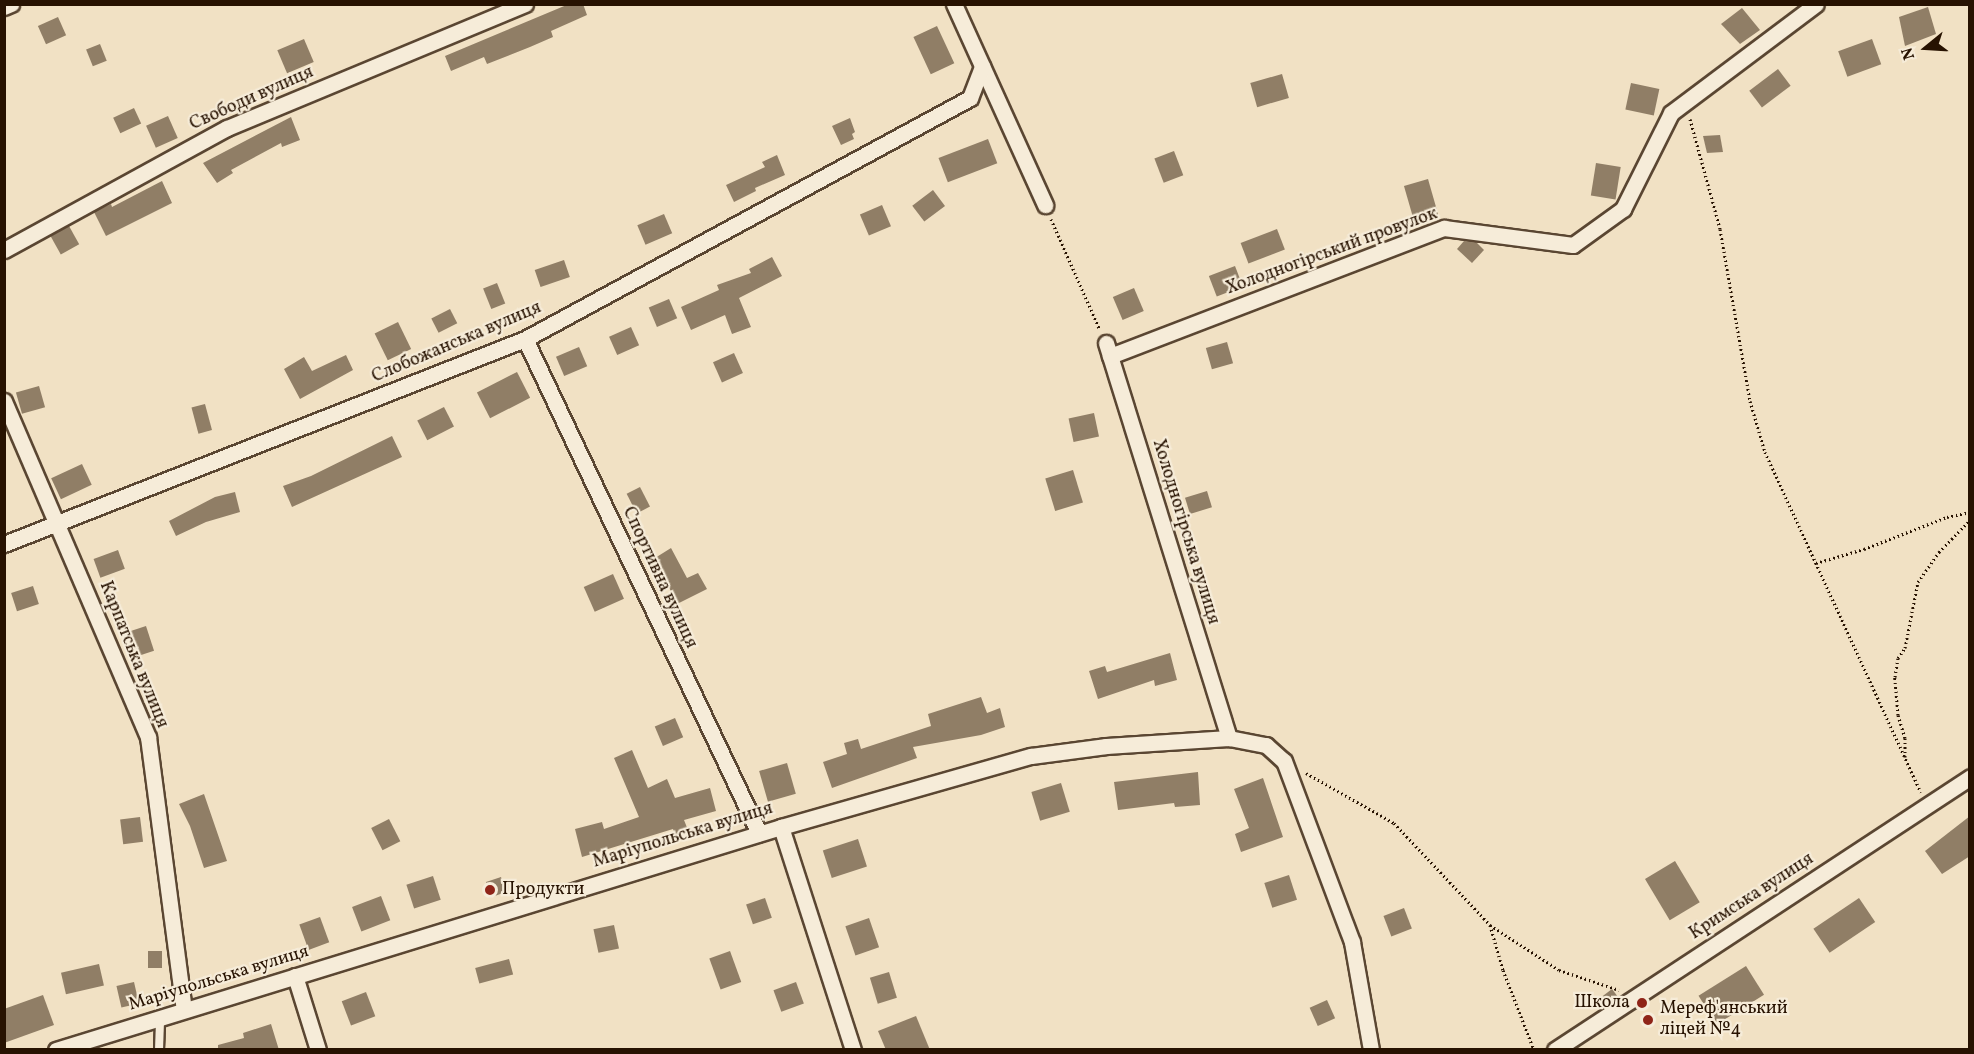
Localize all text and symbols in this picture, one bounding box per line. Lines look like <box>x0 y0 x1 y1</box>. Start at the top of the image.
north arrow <box>1896 18 1956 78</box>
text: N <box>1897 45 1921 62</box>
street label: Свободи вулиця <box>187 62 317 136</box>
street label: Холодногірський провулок <box>1223 204 1441 300</box>
street label: Слобожанська вулиця <box>369 298 545 388</box>
street label: Холодногірська вулиця <box>1147 437 1223 627</box>
street label: Спортивна вулиця <box>617 504 701 652</box>
street label: Карпатська вулиця <box>94 578 172 732</box>
street label: Маріупольська вулиця <box>590 798 776 874</box>
street label: Кримська вулиця <box>1686 849 1818 945</box>
place label: Продукти <box>502 879 585 901</box>
marker: Продукти <box>483 883 497 897</box>
street label: Маріупольська вулиця <box>126 941 312 1017</box>
place label: Школа <box>1574 992 1630 1014</box>
marker: Школа <box>1635 996 1649 1010</box>
place label: Мереф'янський ліцей №4 <box>1660 999 1788 1042</box>
marker: Мереф'янський ліцей №4 <box>1641 1013 1655 1027</box>

